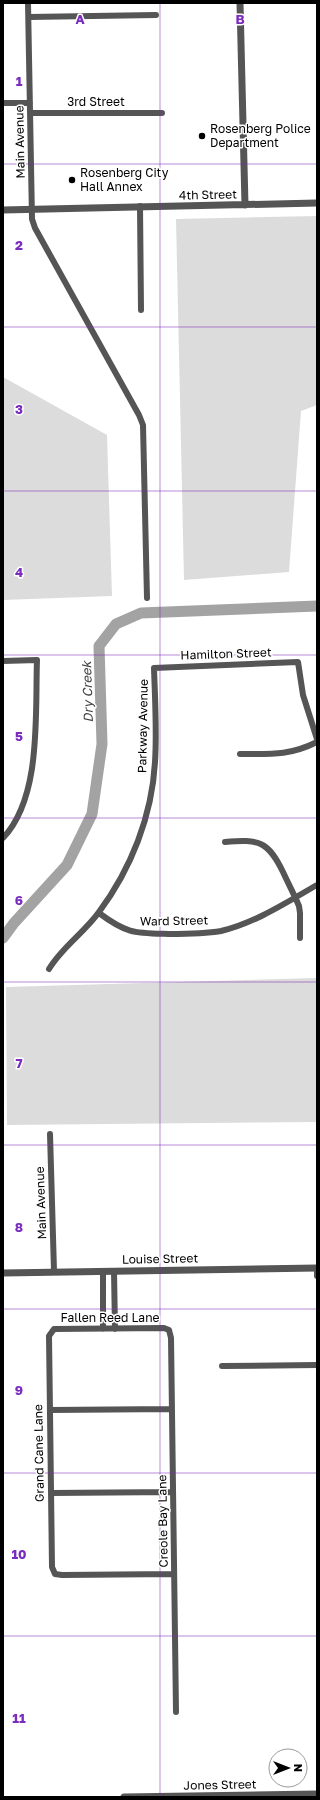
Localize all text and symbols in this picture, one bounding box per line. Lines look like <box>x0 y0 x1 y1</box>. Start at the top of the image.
text: A <box>75 11 85 27</box>
text: B <box>235 11 245 27</box>
text: 1 <box>16 73 23 89</box>
street label: 3rd Street <box>67 94 125 109</box>
street label: Main Avenue <box>11 105 28 179</box>
place label: Rosenberg Police Department <box>210 121 311 150</box>
marker: Rosenberg Police Department <box>197 131 207 141</box>
place label: Rosenberg City Hall Annex <box>80 165 169 194</box>
marker: Rosenberg City Hall Annex <box>67 175 77 185</box>
street label: 4th Street <box>179 186 237 203</box>
text: 2 <box>15 237 23 253</box>
text: 3 <box>15 401 23 417</box>
text: 4 <box>15 564 23 580</box>
street label: Hamilton Street <box>180 644 272 663</box>
water label: Dry Creek <box>78 659 96 723</box>
street label: Parkway Avenue <box>134 679 151 773</box>
text: 5 <box>15 728 23 744</box>
text: 6 <box>15 892 23 908</box>
street label: Ward Street <box>140 912 208 929</box>
text: 7 <box>15 1055 23 1071</box>
street label: Main Avenue <box>32 1166 49 1240</box>
text: 8 <box>15 1219 23 1235</box>
street label: Louise Street <box>122 1250 198 1267</box>
street label: Fallen Reed Lane <box>60 1310 160 1325</box>
text: 9 <box>15 1382 23 1398</box>
street label: Grand Cane Lane <box>30 1404 47 1502</box>
street label: Creole Bay Lane <box>154 1474 171 1568</box>
text: 10 <box>11 1546 27 1562</box>
text: 11 <box>12 1710 26 1726</box>
north arrow <box>268 1748 308 1788</box>
text: N <box>292 1764 305 1772</box>
street label: Jones Street <box>183 1776 257 1793</box>

